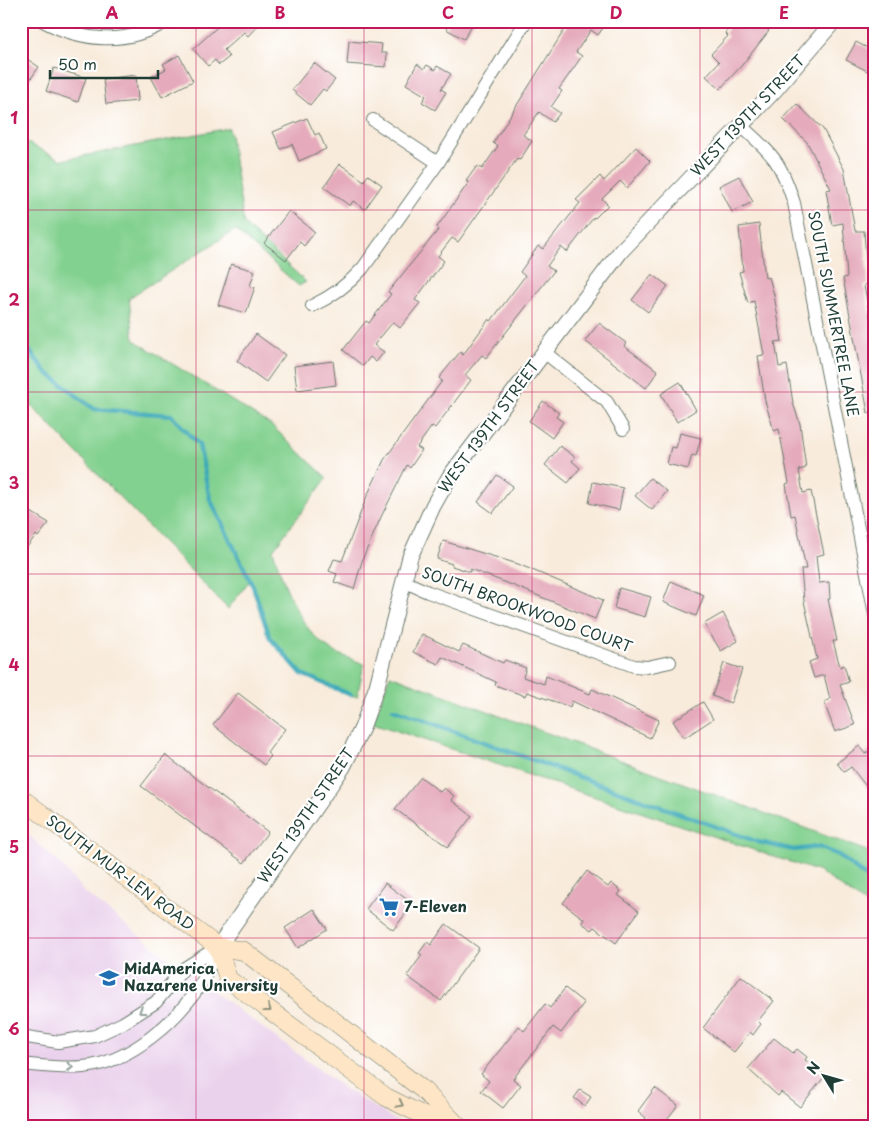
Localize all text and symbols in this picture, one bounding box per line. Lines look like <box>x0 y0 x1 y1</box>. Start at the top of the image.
text: A <box>106 0 119 24</box>
text: B <box>275 0 286 24</box>
text: C <box>442 0 454 24</box>
text: D <box>610 0 622 24</box>
text: E <box>779 0 789 24</box>
scale bar <box>50 48 158 80</box>
street label: WEST 139TH STREET <box>684 48 810 181</box>
text: 50 m <box>58 52 97 75</box>
text: 1 <box>10 105 18 129</box>
street label: SOUTH SUMMERTREE LANE <box>803 209 866 419</box>
text: 2 <box>8 287 20 311</box>
street label: WEST 139TH STREET <box>432 354 544 497</box>
text: 3 <box>9 470 19 494</box>
street label: SOUTH BROOKWOOD COURT <box>419 560 637 658</box>
text: 4 <box>9 652 20 676</box>
street label: WEST 139TH STREET <box>251 742 359 888</box>
street label: SOUTH MUR-LEN ROAD <box>42 808 200 935</box>
text: 5 <box>9 834 19 858</box>
place label: 7-Eleven <box>404 894 467 917</box>
supermarket icon: 7-Eleven <box>378 896 400 918</box>
place label: MidAmerica Nazarene University <box>124 956 279 996</box>
school or university icon: MidAmerica Nazarene University <box>98 967 120 989</box>
one-way arrow <box>262 1003 272 1012</box>
one-way arrow <box>138 1005 147 1015</box>
text: 6 <box>8 1016 20 1040</box>
north arrow <box>798 1050 848 1100</box>
text: N <box>801 1057 825 1079</box>
one-way arrow <box>66 1062 74 1072</box>
one-way arrow <box>394 1098 403 1108</box>

